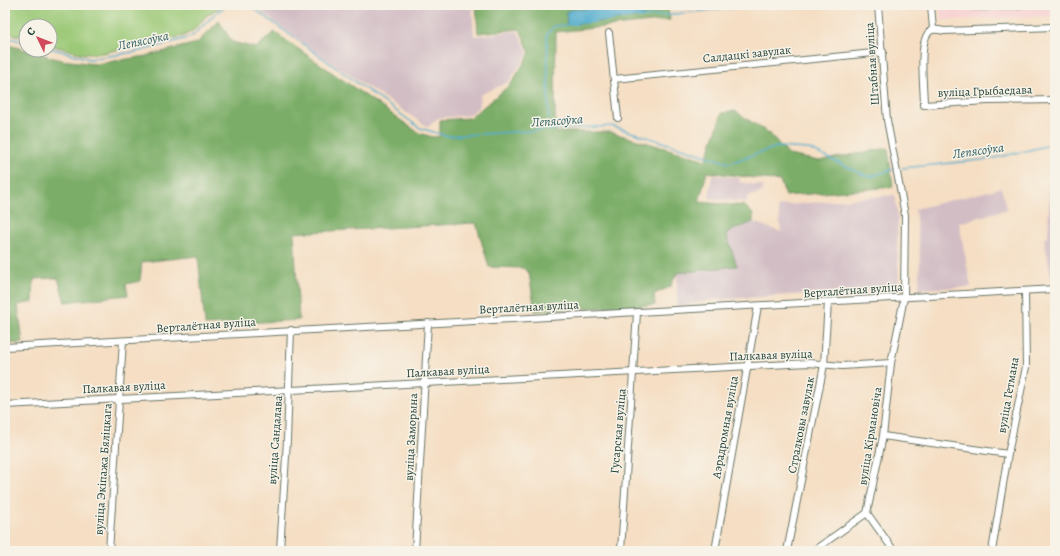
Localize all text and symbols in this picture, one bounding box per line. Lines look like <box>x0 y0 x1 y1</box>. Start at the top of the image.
north arrow <box>18 18 58 58</box>
street label: Штабная вуліца <box>861 21 883 106</box>
text: С <box>23 24 39 39</box>
water label: Лепясоўка <box>115 27 170 54</box>
street label: Салдацкі завулак <box>702 41 792 67</box>
street label: вуліца Грыбаедава <box>937 81 1033 101</box>
water label: Лепясоўка <box>529 110 584 131</box>
water label: Лепясоўка <box>950 138 1005 163</box>
street label: Верталётная вуліца <box>803 279 904 301</box>
street label: Верталётная вуліца <box>479 296 580 318</box>
street label: Верталётная вуліца <box>156 314 257 336</box>
street label: Палкавая вуліца <box>729 346 813 364</box>
street label: вуліца Гетмана <box>993 355 1023 434</box>
street label: Палкавая вуліца <box>406 361 491 381</box>
street label: Аэрадромная вуліца <box>708 374 742 481</box>
street label: Стралковы завулак <box>784 375 818 475</box>
street label: Палкавая вуліца <box>82 377 167 397</box>
street label: вуліца Кірмановіча <box>854 385 886 486</box>
street label: Гусарская вуліца <box>606 387 630 474</box>
street label: вуліца Заморына <box>401 392 421 481</box>
street label: вуліца Сандалава <box>264 394 286 485</box>
street label: вуліца Экіпажа Бяліцкага <box>90 402 116 535</box>

